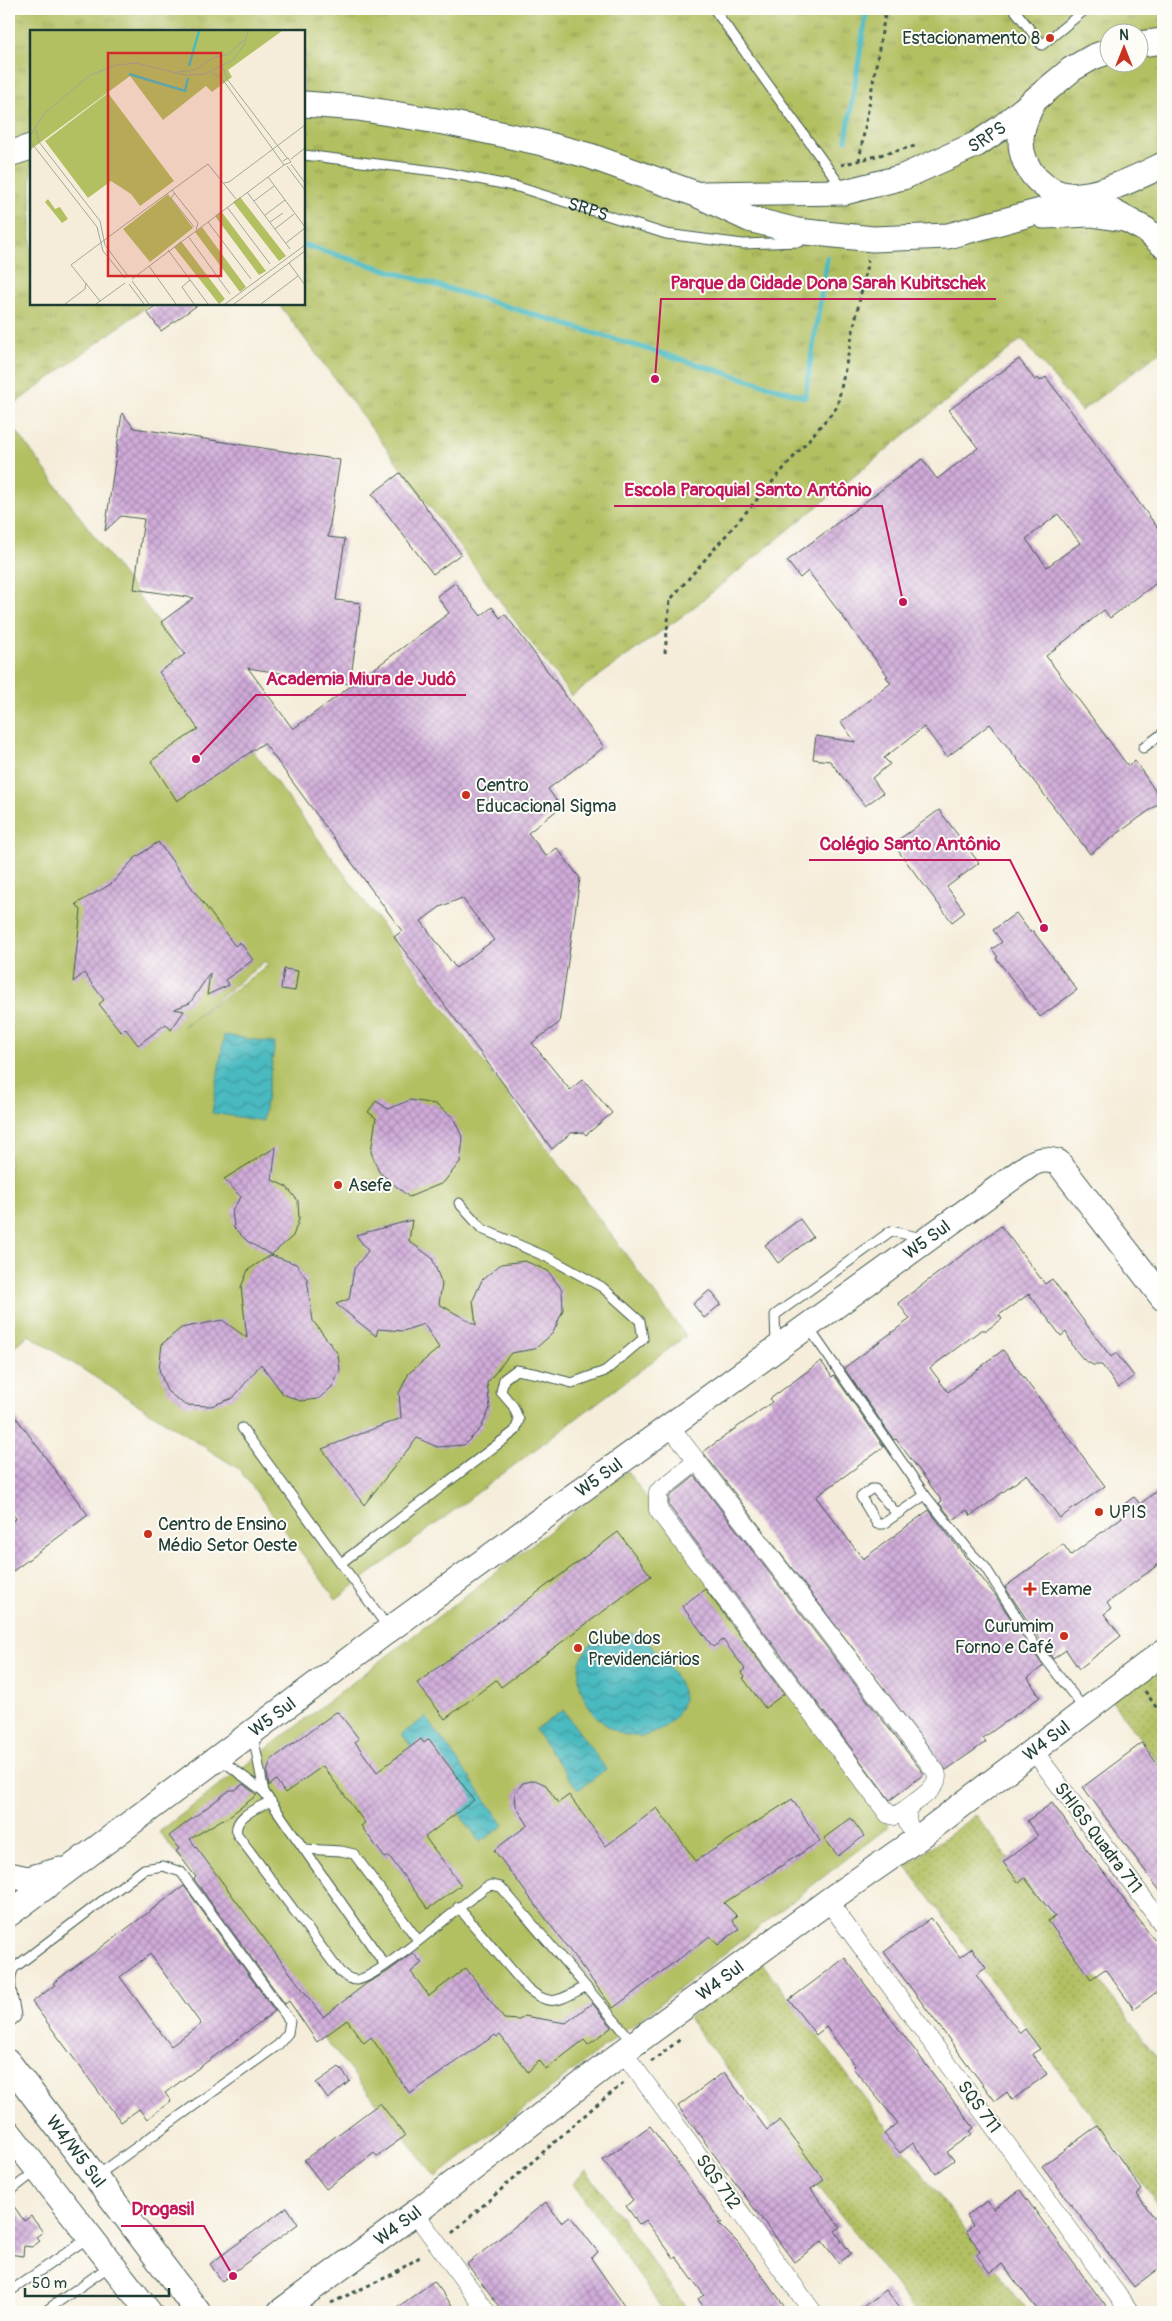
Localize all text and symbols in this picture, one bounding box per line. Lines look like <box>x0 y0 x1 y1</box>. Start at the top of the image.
north arrow <box>1100 22 1150 72</box>
place label: Estacionamento 8 <box>902 27 1040 50</box>
text: N <box>1119 27 1129 44</box>
inset map <box>30 30 305 305</box>
marker: Estacionamento 8 <box>1044 32 1056 44</box>
street label: SRPS <box>964 116 1011 158</box>
street label: SRPS <box>565 192 611 226</box>
callout: Parque da Cidade Dona Sarah Kubitschek <box>661 265 996 299</box>
text: Parque da Cidade Dona Sarah Kubitschek <box>670 271 987 295</box>
callout: Escola Paroquial Santo Antônio <box>614 472 882 506</box>
text: Escola Paroquial Santo Antônio <box>624 478 872 502</box>
callout: Academia Miura de Judô <box>256 661 466 695</box>
text: Academia Miura de Judô <box>266 667 457 691</box>
place label: Centro Educacional Sigma <box>476 774 616 818</box>
marker: Centro Educacional Sigma <box>460 789 472 801</box>
callout: Colégio Santo Antônio <box>809 826 1010 860</box>
text: Colégio Santo Antônio <box>820 832 1001 856</box>
place label: Asefe <box>348 1174 392 1197</box>
marker: Asefe <box>332 1179 344 1191</box>
street label: W5 Sul <box>899 1215 955 1264</box>
street label: W5 Sul <box>571 1453 627 1502</box>
place label: UPIS <box>1109 1501 1146 1524</box>
marker: UPIS <box>1093 1506 1105 1518</box>
place label: Centro de Ensino Médio Setor Oeste <box>158 1513 297 1557</box>
marker: Centro de Ensino Médio Setor Oeste <box>142 1528 154 1540</box>
place label: Exame <box>1041 1578 1092 1601</box>
marker: Exame <box>1023 1582 1037 1596</box>
place label: Curumim Forno e Café <box>955 1615 1054 1659</box>
place label: Clube dos Previdenciários <box>588 1627 700 1671</box>
marker: Curumim Forno e Café <box>1058 1630 1070 1642</box>
marker: Clube dos Previdenciários <box>572 1642 584 1654</box>
street label: W5 Sul <box>244 1692 301 1742</box>
street label: W4 Sul <box>1018 1715 1075 1766</box>
street label: SHIGS Quadra 711 <box>1049 1778 1147 1898</box>
street label: W4 Sul <box>692 1955 748 2006</box>
street label: SQS 711 <box>952 2076 1006 2138</box>
street label: W4/W5 Sul <box>41 2111 111 2192</box>
street label: SQS 712 <box>690 2150 746 2214</box>
callout: Drogasil <box>121 2192 204 2226</box>
text: Drogasil <box>131 2197 195 2221</box>
street label: W4 Sul <box>369 2201 426 2251</box>
scale bar <box>25 2266 169 2298</box>
text: 50 m <box>32 2274 67 2293</box>

